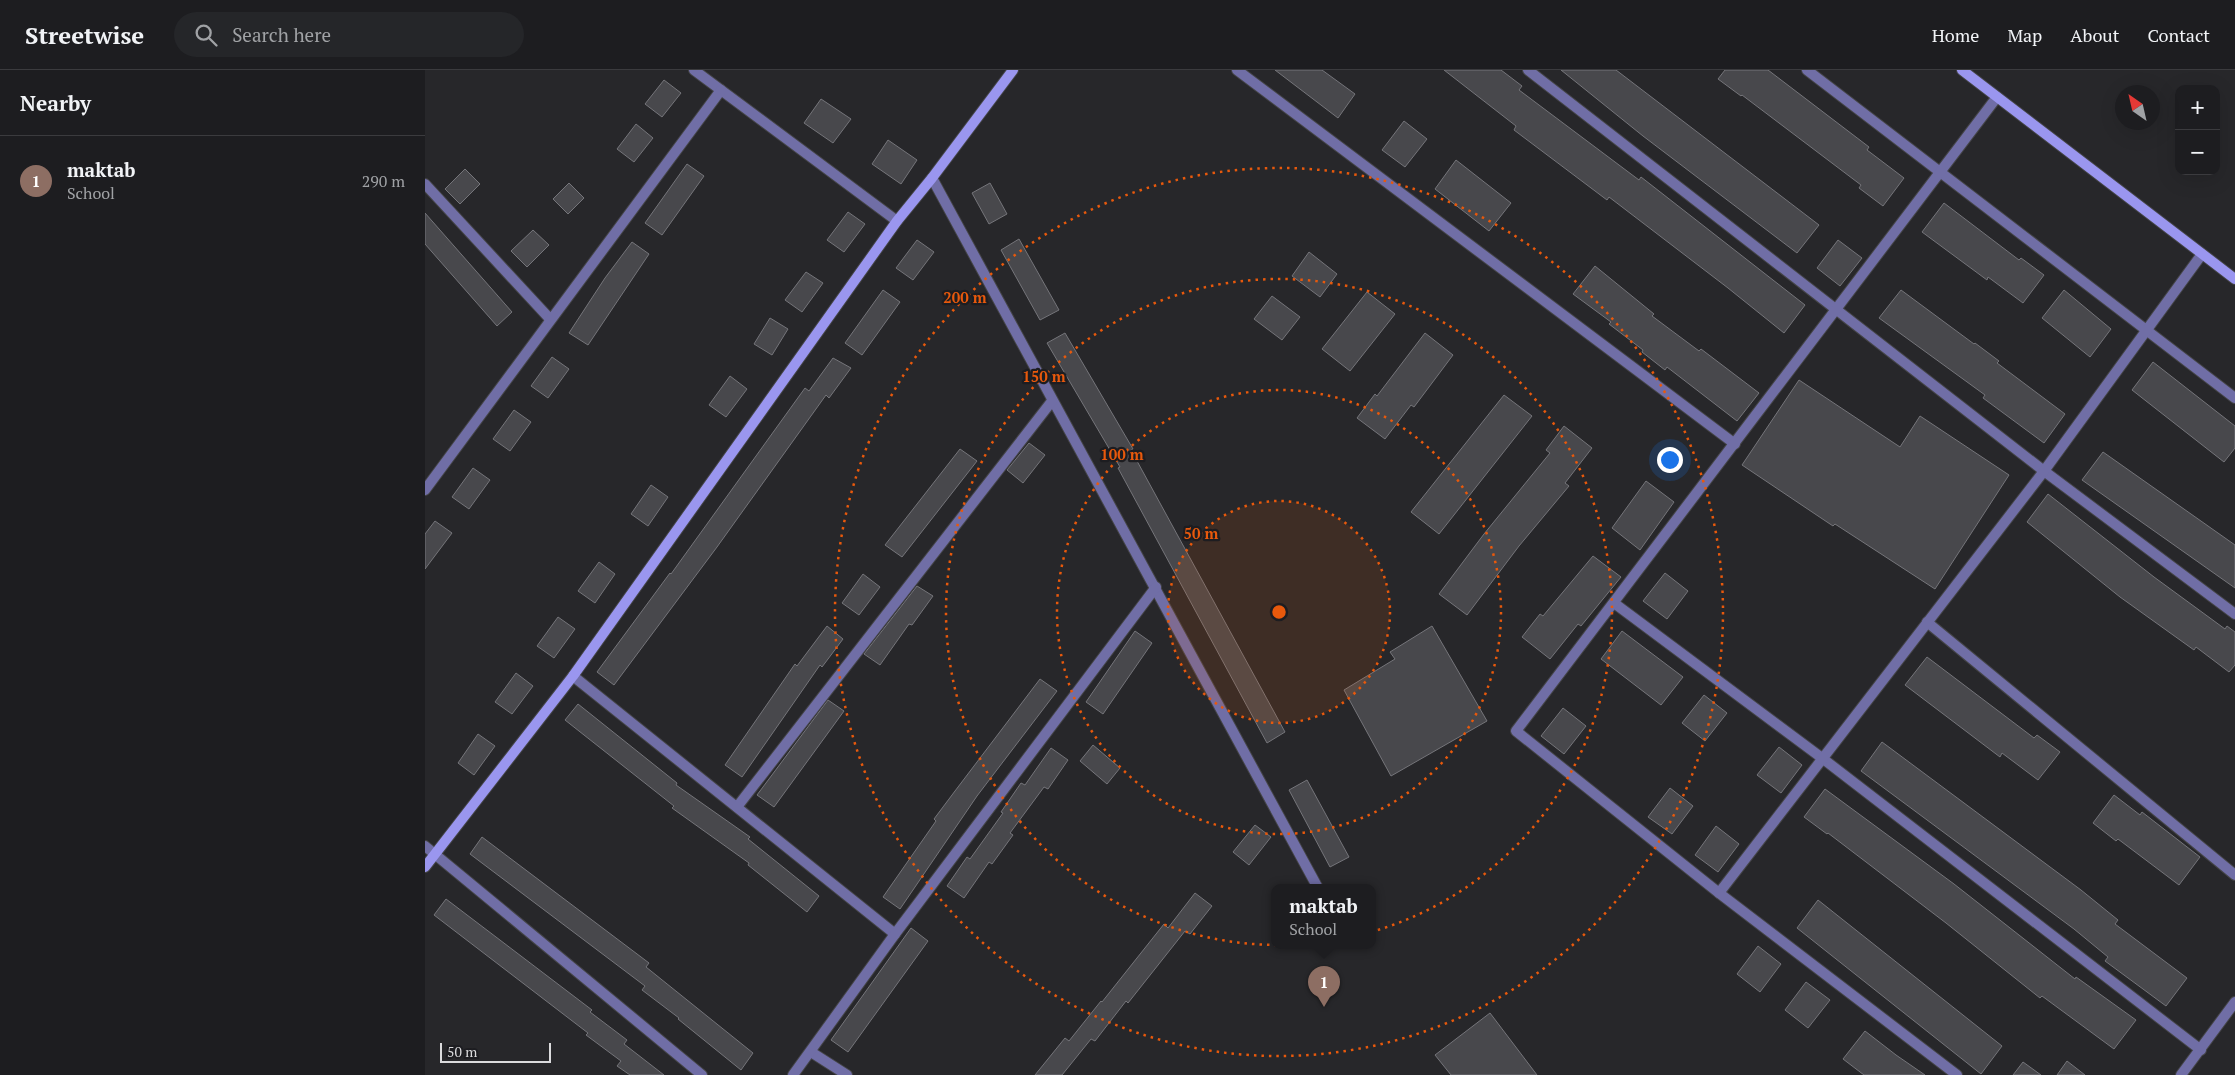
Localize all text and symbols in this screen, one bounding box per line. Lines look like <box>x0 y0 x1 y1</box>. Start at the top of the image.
search box <box>174 12 524 57</box>
text: Streetwise <box>25 19 144 51</box>
icon: search <box>192 21 220 49</box>
text: Search here <box>232 22 331 47</box>
text: Home <box>1932 23 1979 47</box>
text: Map <box>2007 23 2042 47</box>
text: About <box>2070 23 2119 47</box>
text: Contact <box>2147 23 2210 47</box>
north arrow <box>2115 85 2160 130</box>
map controls <box>2175 85 2220 175</box>
button: + <box>2175 85 2220 130</box>
text: Nearby <box>20 89 91 117</box>
button: − <box>2175 130 2220 175</box>
text: maktab <box>67 157 136 182</box>
text: 1 <box>31 170 41 192</box>
text: 290 m <box>362 170 405 192</box>
text: School <box>67 182 115 204</box>
text: 200 m <box>943 287 987 307</box>
text: 150 m <box>1022 366 1066 386</box>
text: 100 m <box>1100 444 1144 464</box>
your location <box>1657 447 1683 473</box>
text: 50 m <box>1184 523 1219 543</box>
centre of rings <box>1270 603 1288 621</box>
popup <box>1271 884 1376 949</box>
text: maktab <box>1289 893 1358 918</box>
text: School <box>1289 918 1337 940</box>
pin: 1 <box>1308 966 1340 1007</box>
scale bar <box>440 1040 551 1063</box>
text: 50 m <box>447 1042 477 1061</box>

